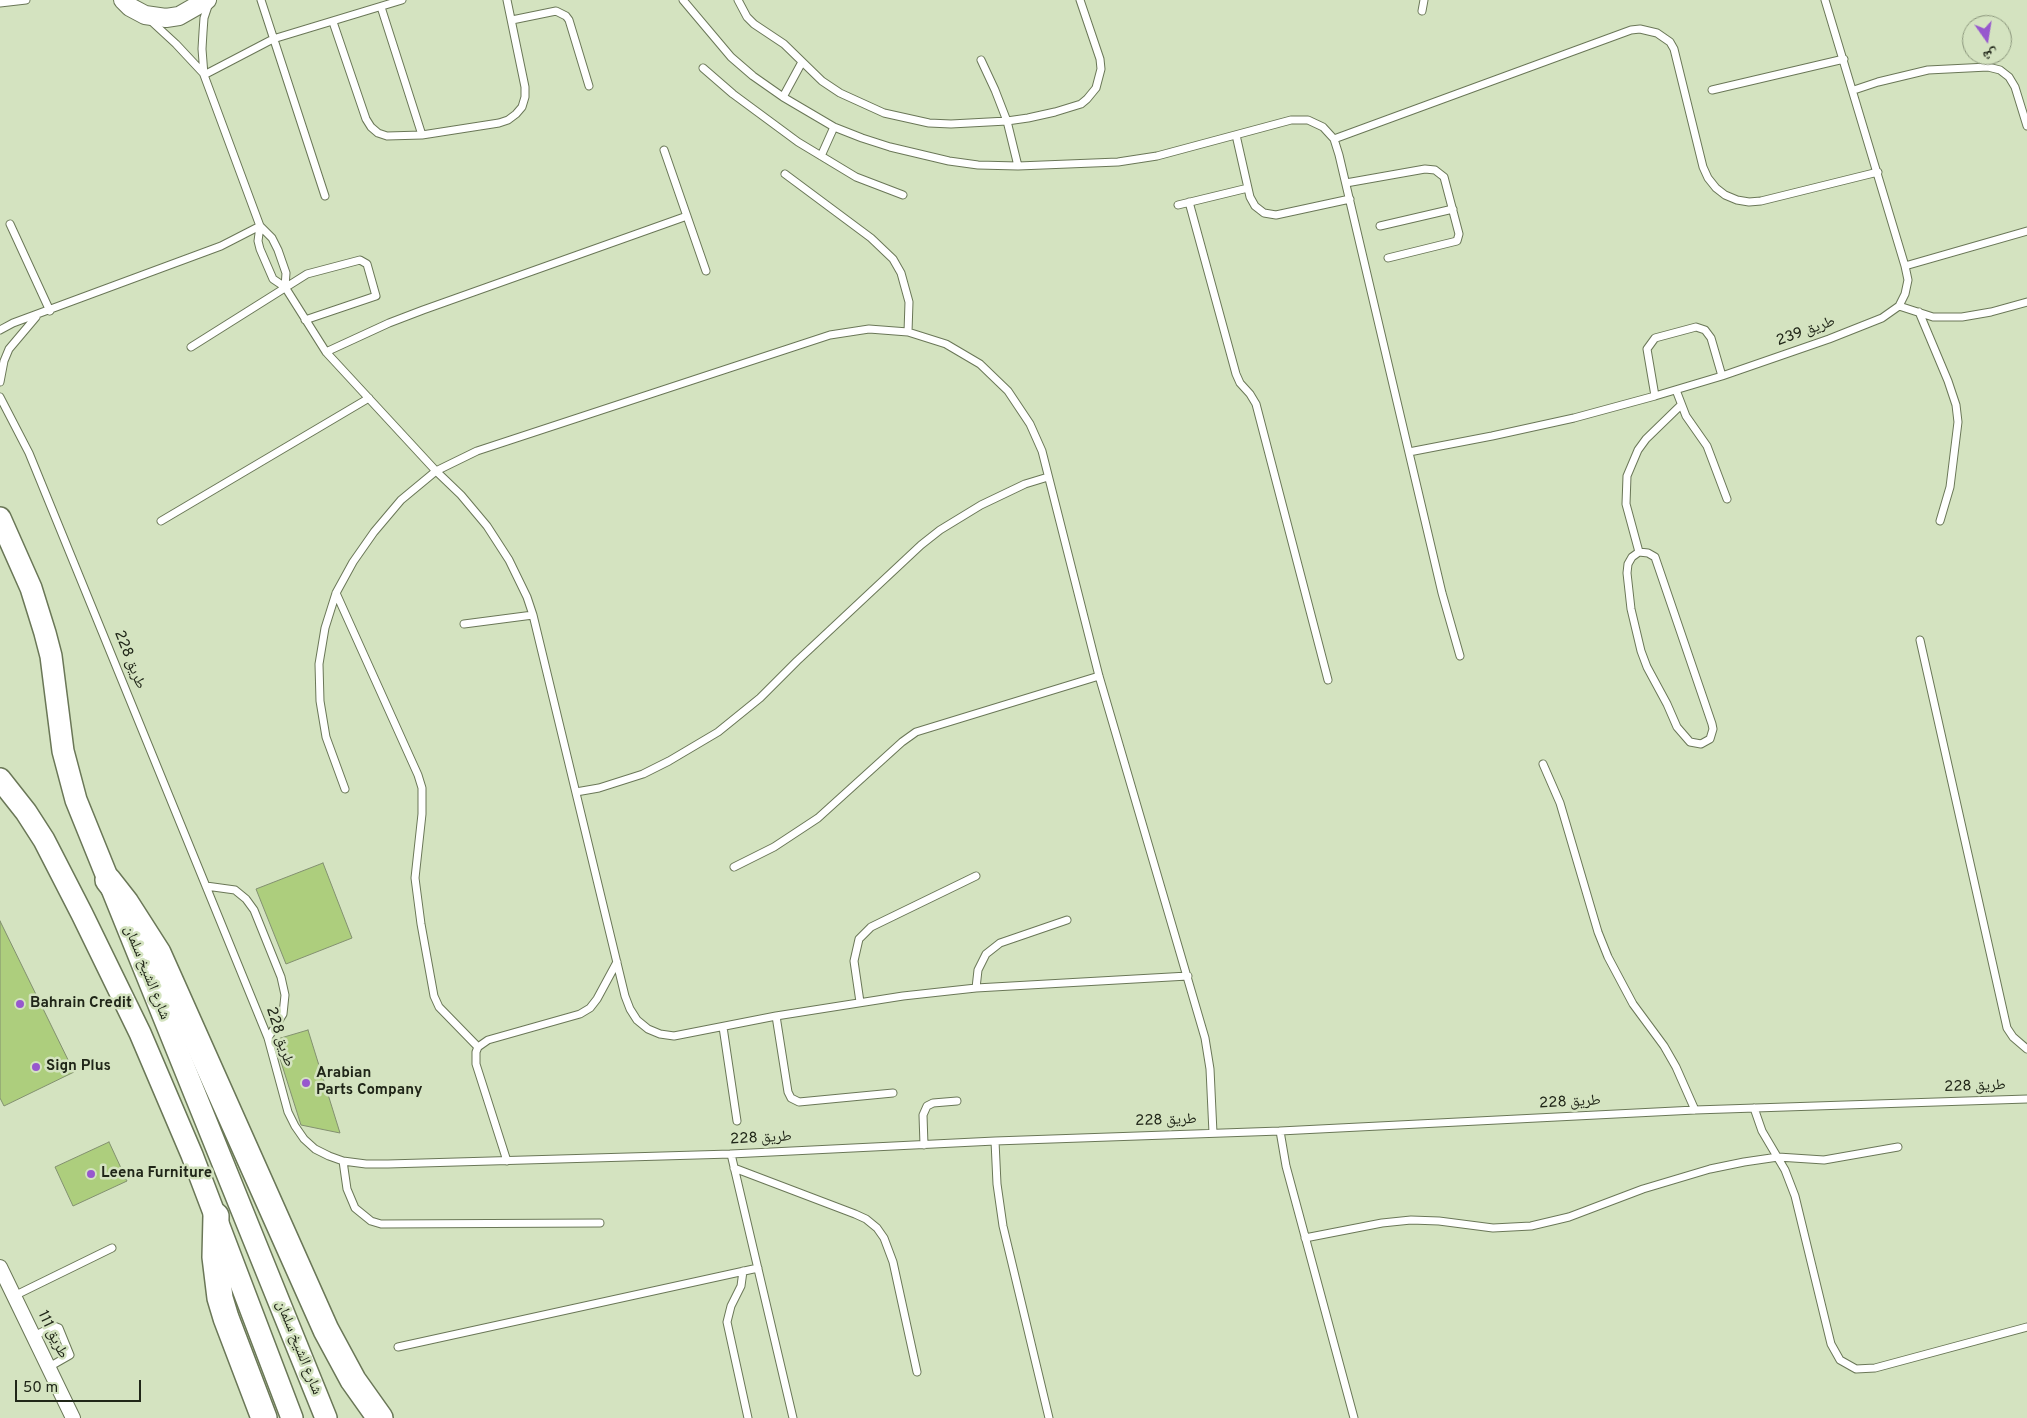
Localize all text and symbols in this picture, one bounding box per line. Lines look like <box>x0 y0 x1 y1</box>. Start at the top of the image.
north arrow <box>1962 15 2012 65</box>
text: ش <box>1981 44 1999 64</box>
street label: طريق 239 <box>1774 313 1838 351</box>
street label: طريق 228 <box>109 628 149 692</box>
street label: شارع الشيخ سلمان <box>119 923 173 1023</box>
place label: Bahrain Credit <box>30 995 132 1013</box>
marker: Bahrain Credit <box>14 998 26 1010</box>
street label: طريق 228 <box>261 1005 297 1069</box>
place label: Sign Plus <box>46 1058 111 1076</box>
marker: Sign Plus <box>30 1061 42 1073</box>
place label: Arabian Parts Company <box>316 1065 422 1100</box>
marker: Arabian Parts Company <box>300 1077 312 1089</box>
street label: طريق 228 <box>1944 1077 2006 1097</box>
street label: طريق 228 <box>1539 1092 1601 1114</box>
street label: طريق 228 <box>1135 1111 1197 1131</box>
street label: طريق 228 <box>730 1128 792 1150</box>
place label: Leena Furniture <box>101 1165 212 1183</box>
marker: Leena Furniture <box>85 1168 97 1180</box>
street label: شارع الشيخ سلمان <box>271 1298 325 1398</box>
street label: طريق 111 <box>33 1308 71 1362</box>
scale bar <box>18 1370 144 1402</box>
text: 50 m <box>23 1379 58 1398</box>

